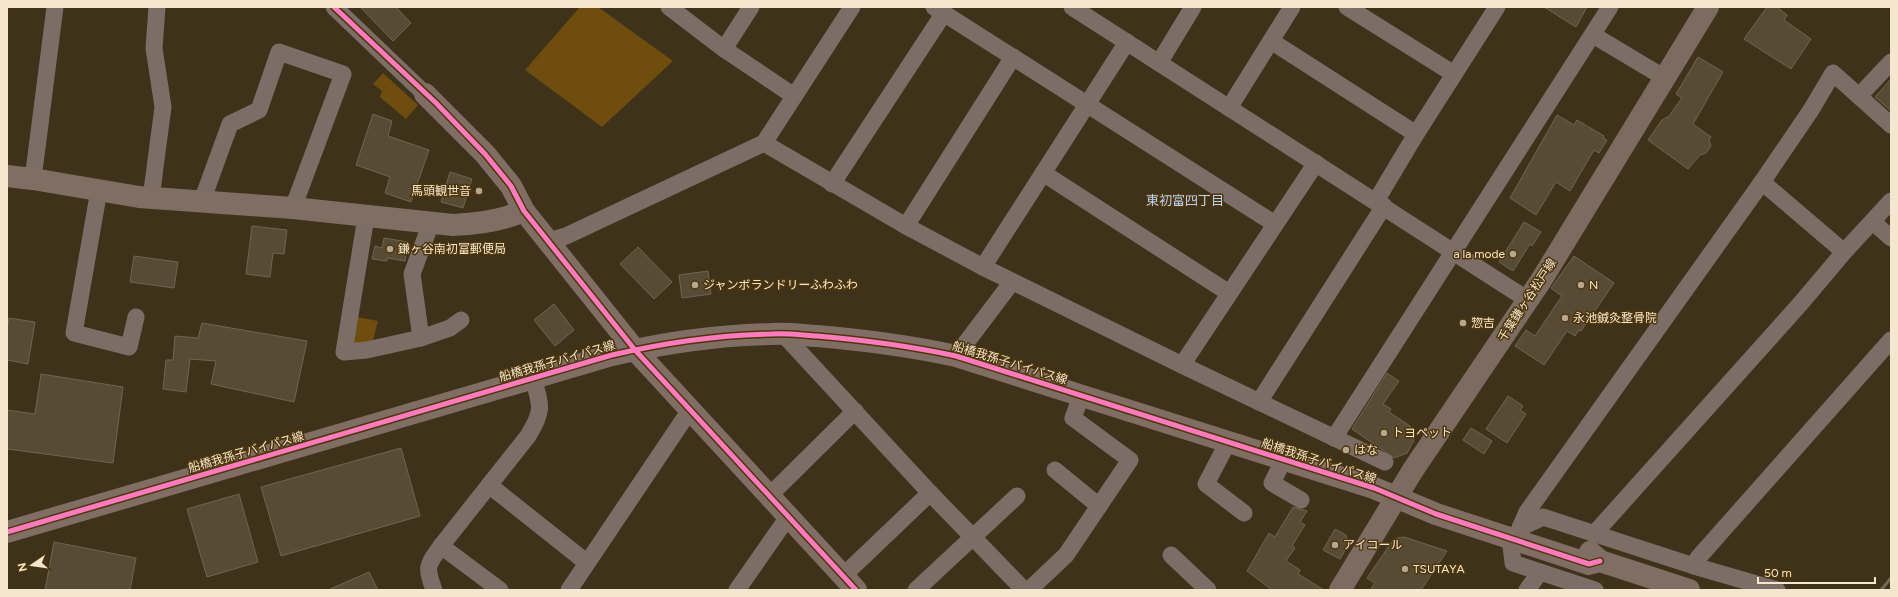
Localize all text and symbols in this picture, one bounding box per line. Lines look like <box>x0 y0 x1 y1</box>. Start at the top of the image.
place label: 馬頭観世音 <box>411 184 471 198</box>
marker: 馬頭観世音 <box>474 186 484 196</box>
district label: 東初富四丁目 <box>1146 193 1224 208</box>
place label: 鎌ヶ谷南初富郵便局 <box>398 242 506 256</box>
marker: 鎌ヶ谷南初富郵便局 <box>385 244 395 254</box>
place label: a la mode <box>1453 247 1505 261</box>
marker: a la mode <box>1508 249 1518 259</box>
street label: 千葉鎌ヶ谷松戸線 <box>1495 256 1559 344</box>
place label: ジャンボランドリーふわふわ <box>703 278 858 292</box>
place label: N <box>1589 278 1598 292</box>
marker: ジャンボランドリーふわふわ <box>690 280 700 290</box>
marker: N <box>1576 280 1586 290</box>
place label: 永池鍼灸整骨院 <box>1573 311 1657 325</box>
marker: 永池鍼灸整骨院 <box>1560 313 1570 323</box>
place label: 惣吉 <box>1471 316 1495 330</box>
marker: 惣吉 <box>1458 318 1468 328</box>
street label: 船橋我孫子バイパス線 <box>498 338 616 384</box>
street label: 船橋我孫子バイパス線 <box>951 339 1069 387</box>
place label: トヨペット <box>1392 426 1452 440</box>
marker: トヨペット <box>1379 428 1389 438</box>
street label: 船橋我孫子バイパス線 <box>187 429 305 475</box>
street label: 船橋我孫子バイパス線 <box>1260 436 1378 486</box>
place label: はな <box>1354 443 1378 457</box>
marker: はな <box>1341 445 1351 455</box>
place label: アイコール <box>1343 538 1402 552</box>
marker: アイコール <box>1330 540 1340 550</box>
north arrow <box>12 545 52 585</box>
scale bar <box>1758 559 1875 585</box>
text: N <box>15 562 30 573</box>
place label: TSUTAYA <box>1413 562 1465 576</box>
marker: TSUTAYA <box>1400 564 1410 574</box>
text: 50 m <box>1764 566 1792 580</box>

